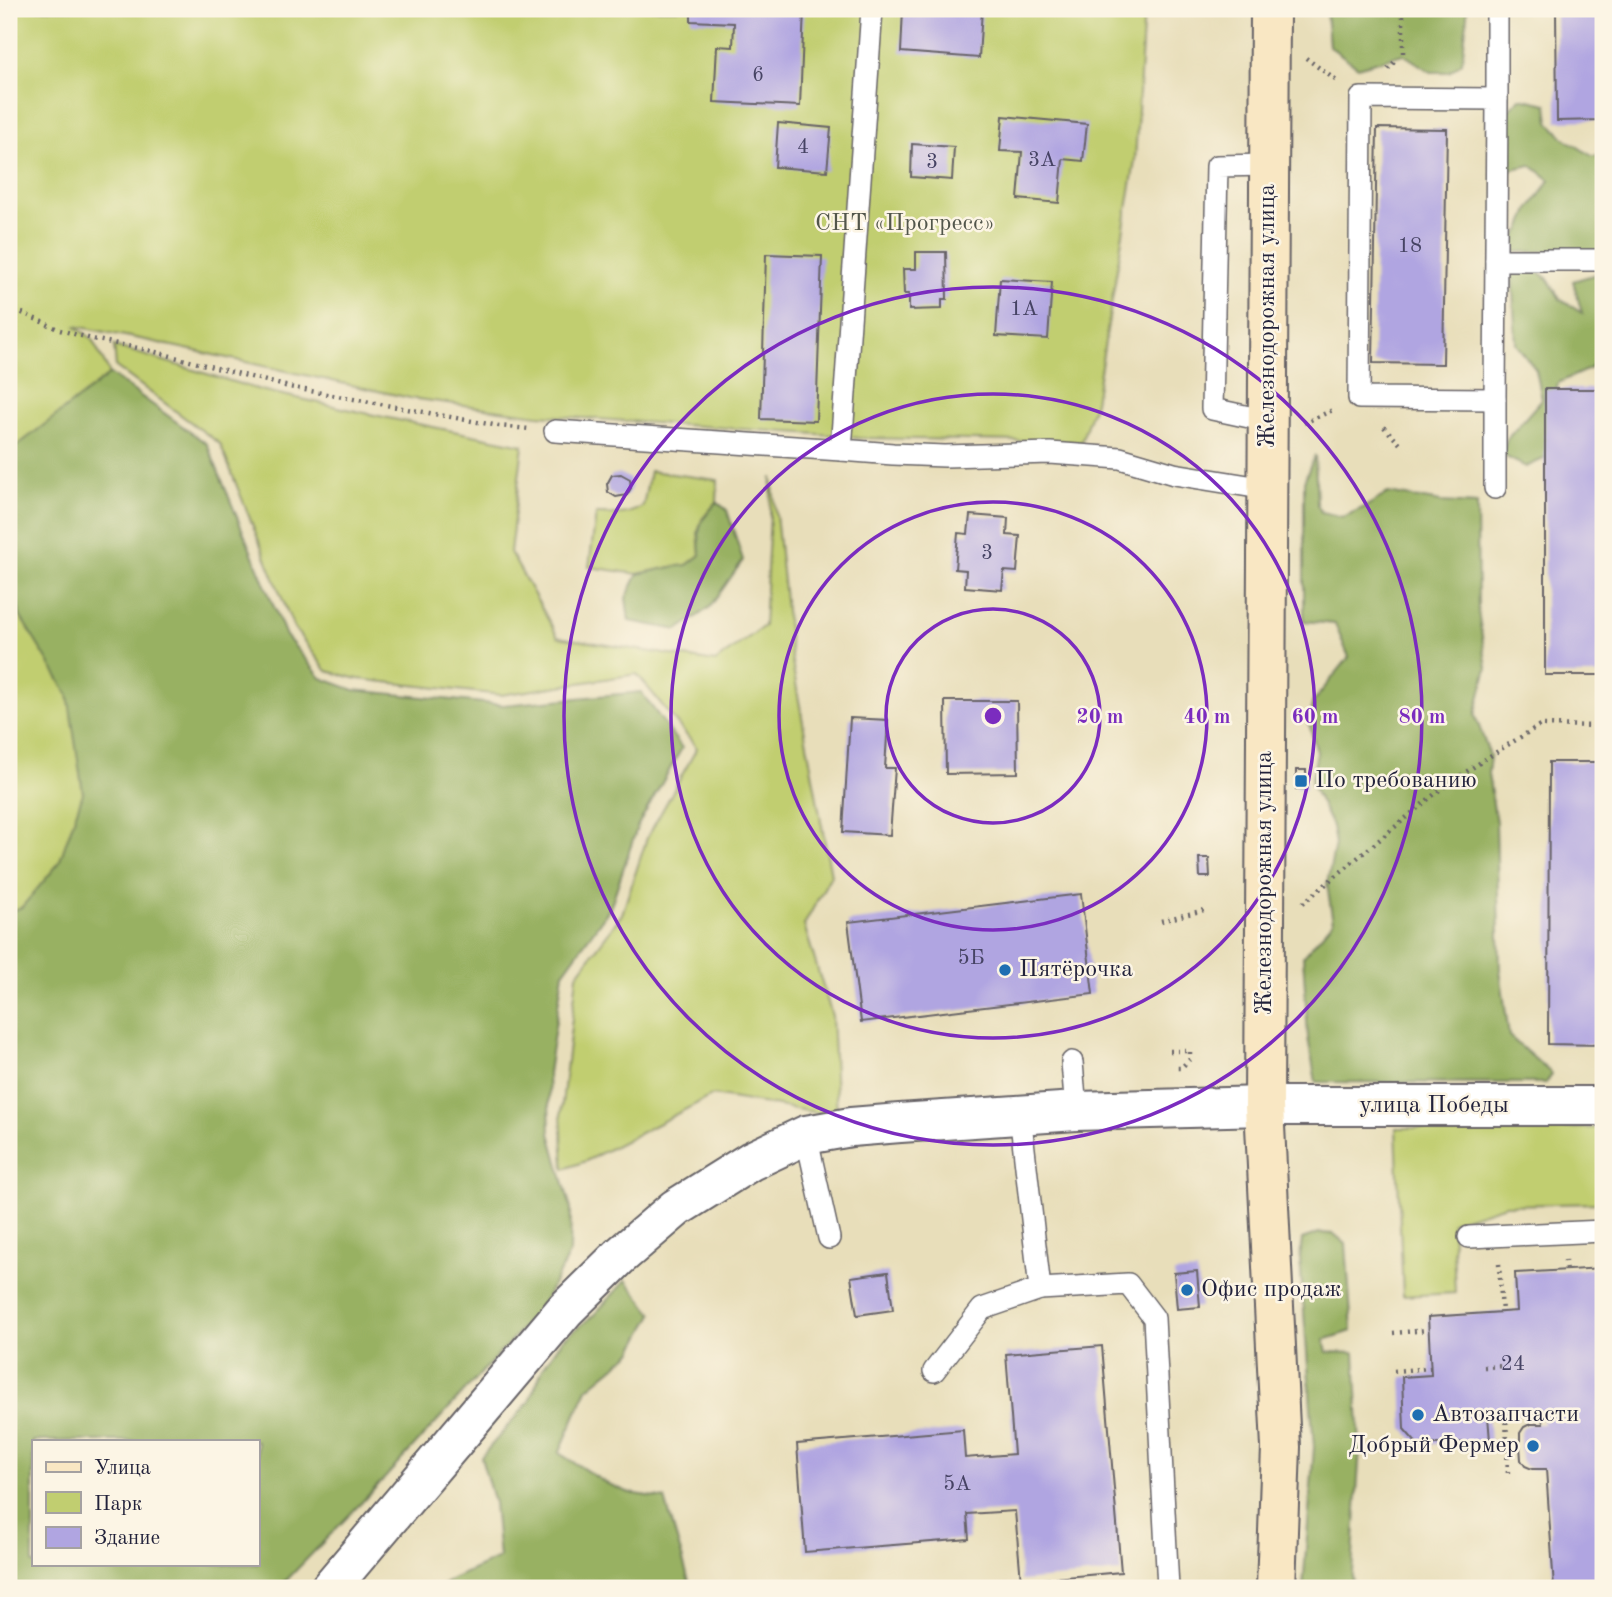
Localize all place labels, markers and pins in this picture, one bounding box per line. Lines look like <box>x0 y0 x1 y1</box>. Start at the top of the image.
centre of rings <box>981 704 1005 728</box>
place label: По требованию <box>1315 769 1477 793</box>
marker: По требованию <box>1293 773 1309 789</box>
place label: Пятёрочка <box>1019 958 1133 982</box>
marker: Пятёрочка <box>997 962 1013 978</box>
place label: Офис продаж <box>1201 1278 1342 1302</box>
marker: Офис продаж <box>1179 1282 1195 1298</box>
place label: Автозапчасти <box>1432 1403 1579 1427</box>
marker: Автозапчасти <box>1410 1407 1426 1423</box>
place label: Добрый Фермер <box>1349 1434 1519 1458</box>
marker: Добрый Фермер <box>1525 1438 1541 1454</box>

